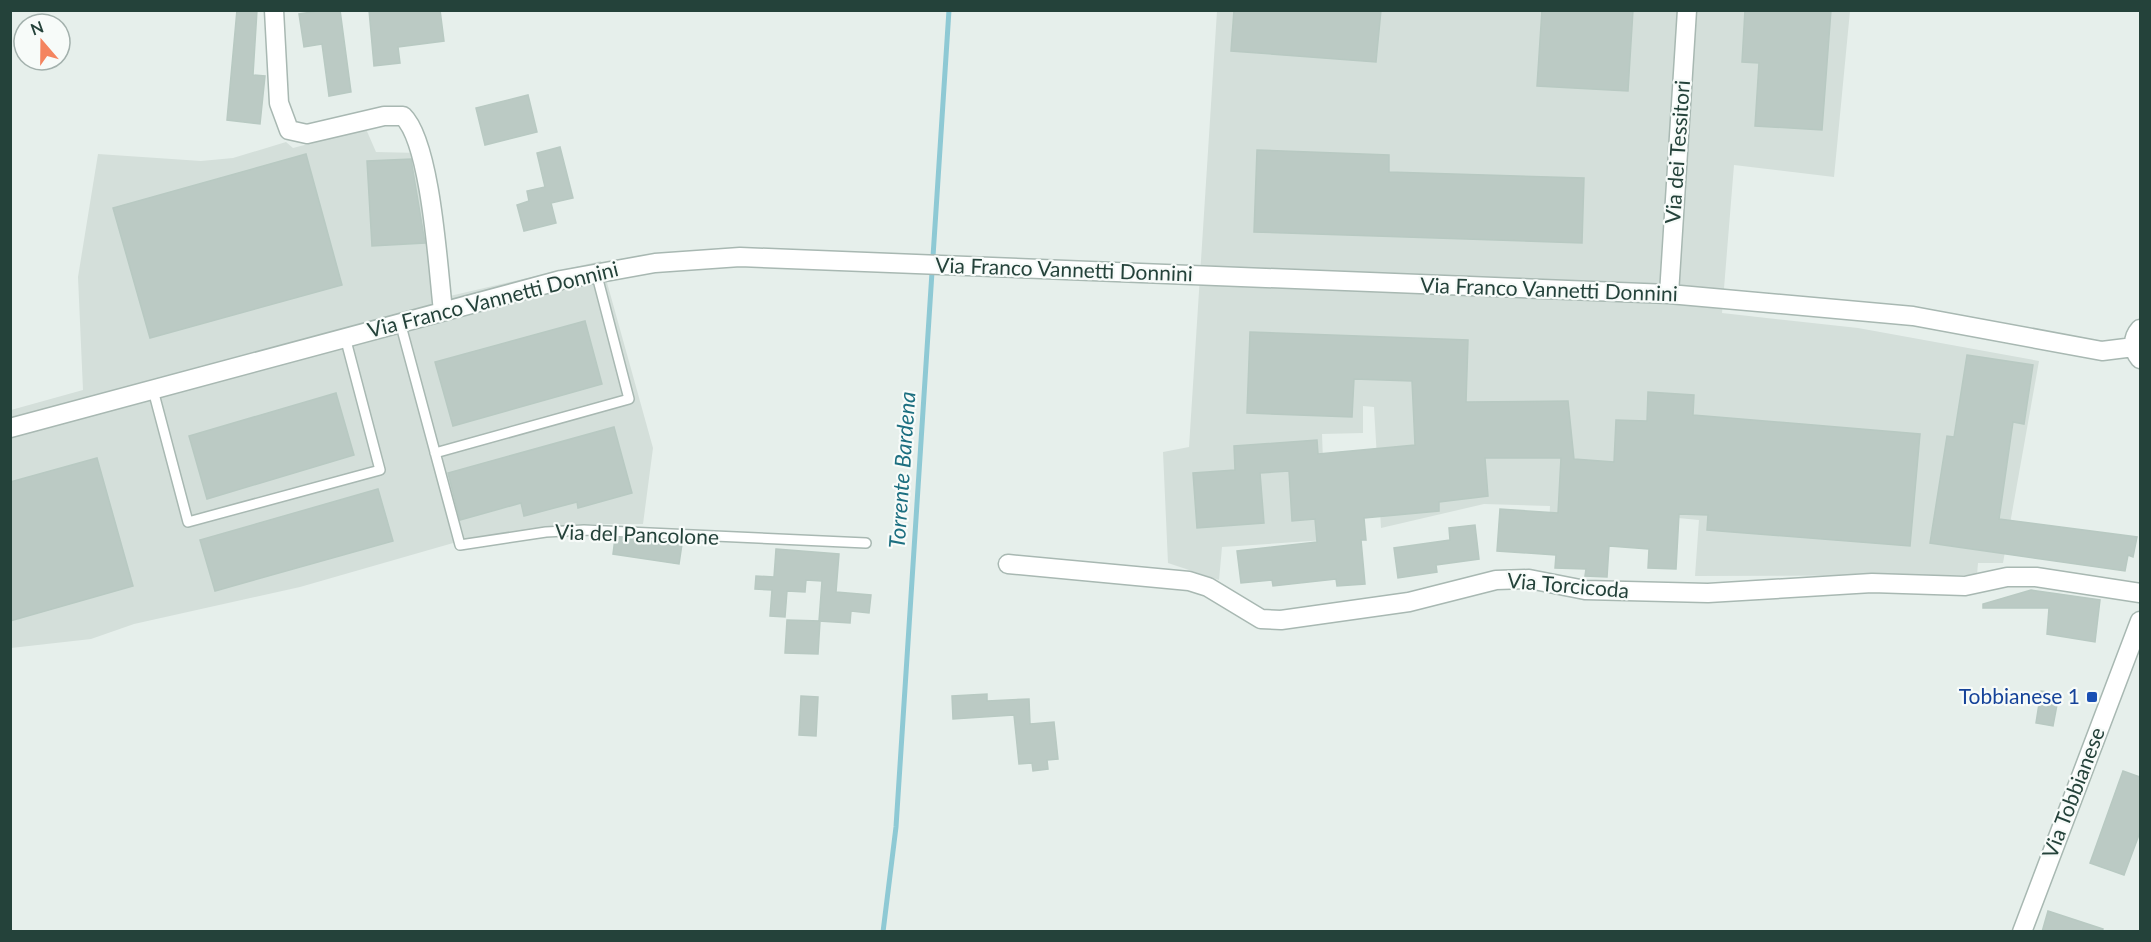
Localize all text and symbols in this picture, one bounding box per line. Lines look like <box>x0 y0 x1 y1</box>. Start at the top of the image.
north arrow <box>12 12 72 72</box>
text: N <box>28 16 46 38</box>
street label: Via dei Tessitori <box>1659 79 1694 225</box>
street label: Via Franco Vannetti Donnini <box>935 252 1193 285</box>
street label: Via Franco Vannetti Donnini <box>365 255 621 342</box>
street label: Via Franco Vannetti Donnini <box>1420 272 1678 305</box>
water label: Torrente Bardena <box>883 390 920 549</box>
street label: Via del Pancolone <box>555 518 719 549</box>
street label: Via Torcicoda <box>1506 567 1630 602</box>
place label: Tobbianese 1 <box>1959 683 2080 708</box>
marker: Tobbianese 1 <box>2085 690 2099 704</box>
street label: Via Tobbianese <box>2036 723 2109 861</box>

